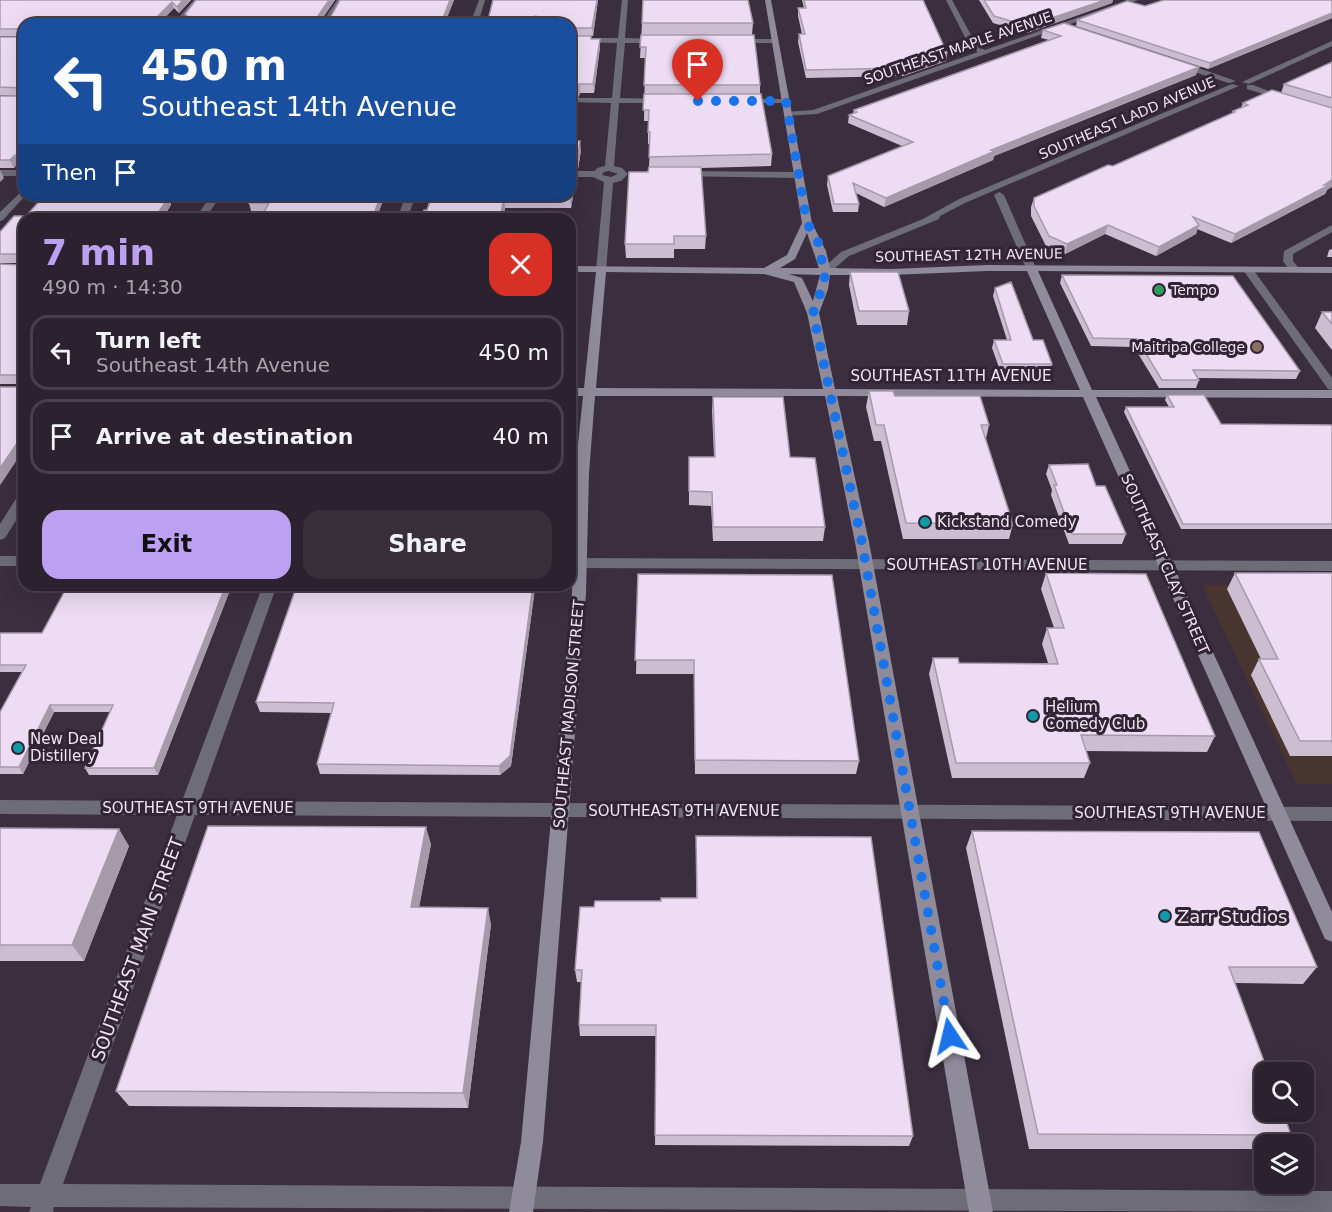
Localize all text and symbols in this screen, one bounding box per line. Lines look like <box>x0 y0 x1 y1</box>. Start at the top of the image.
street label: SOUTHEAST MAPLE AVENUE <box>862 8 1054 88</box>
pin <box>672 39 723 101</box>
text: 450 m <box>141 41 287 90</box>
icon: left <box>42 42 120 120</box>
icon: arrive <box>681 48 714 81</box>
street label: SOUTHEAST LADD AVENUE <box>1036 74 1218 162</box>
text: Southeast 14th Avenue <box>141 91 457 122</box>
icon: arrive <box>109 156 142 189</box>
text: Then <box>42 160 97 185</box>
text: 7 min <box>42 232 155 273</box>
button: close <box>489 233 552 296</box>
street label: SOUTHEAST 12TH AVENUE <box>875 245 1063 265</box>
text: 490 m · 14:30 <box>42 275 183 299</box>
place label: Tempo <box>1170 282 1217 298</box>
marker: Tempo <box>1152 283 1166 297</box>
text: Turn left <box>96 328 201 353</box>
icon: left <box>45 336 78 369</box>
place label: Maitripa College <box>1131 339 1245 355</box>
text: 450 m <box>479 340 549 365</box>
marker: Maitripa College <box>1250 340 1264 354</box>
text: Southeast 14th Avenue <box>96 353 330 377</box>
street label: SOUTHEAST 11TH AVENUE <box>851 367 1051 385</box>
icon: arrive <box>45 420 78 453</box>
text: Arrive at destination <box>96 424 353 449</box>
text: 40 m <box>493 424 549 449</box>
street label: SOUTHEAST CLAY STREET <box>1117 471 1213 658</box>
button: Exit <box>42 510 291 579</box>
button: Share <box>303 510 552 579</box>
place label: Kickstand Comedy <box>937 513 1077 531</box>
marker: Kickstand Comedy <box>918 515 932 529</box>
street label: SOUTHEAST 10TH AVENUE <box>887 556 1087 574</box>
street label: SOUTHEAST MADISON STREET <box>550 598 588 829</box>
place label: Helium Comedy Club <box>1045 698 1145 733</box>
marker: Helium Comedy Club <box>1026 709 1040 723</box>
place label: New Deal Distillery <box>30 730 102 765</box>
marker: New Deal Distillery <box>11 741 25 755</box>
street label: SOUTHEAST 9TH AVENUE <box>102 799 294 817</box>
street label: SOUTHEAST 9TH AVENUE <box>588 802 780 820</box>
street label: SOUTHEAST 9TH AVENUE <box>1074 804 1266 822</box>
street label: SOUTHEAST MAIN STREET <box>87 834 188 1064</box>
place label: Zarr Studios <box>1177 906 1287 927</box>
marker: Zarr Studios <box>1158 909 1172 923</box>
position arrow <box>918 1004 982 1068</box>
map controls <box>1254 1062 1314 1194</box>
button: search <box>1254 1062 1314 1122</box>
button: layers <box>1254 1134 1314 1194</box>

